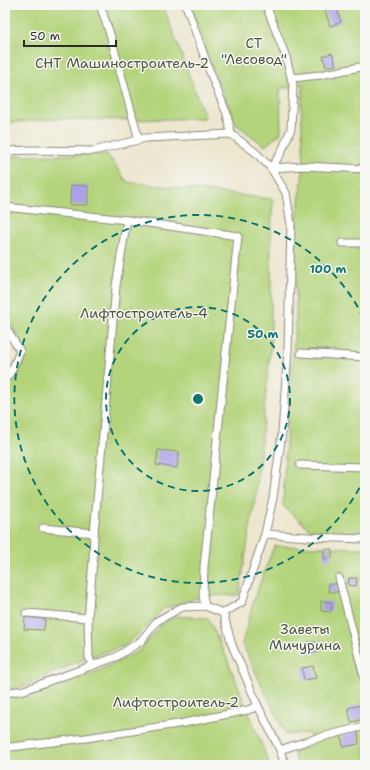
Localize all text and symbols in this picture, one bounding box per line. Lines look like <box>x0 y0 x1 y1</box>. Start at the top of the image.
scale bar <box>24 22 116 48</box>
text: 50 m <box>30 28 60 44</box>
park label: СТ "Лесовод" <box>221 34 287 68</box>
park label: СНТ Машиностроитель-2 <box>35 54 209 72</box>
text: 100 m <box>310 261 347 277</box>
park label: Лифтостроитель-4 <box>80 304 208 322</box>
text: 50 m <box>248 326 279 342</box>
centre of rings <box>191 392 205 406</box>
park label: Заветы Мичурина <box>269 620 341 654</box>
park label: Лифтостроитель-2 <box>113 693 239 711</box>

